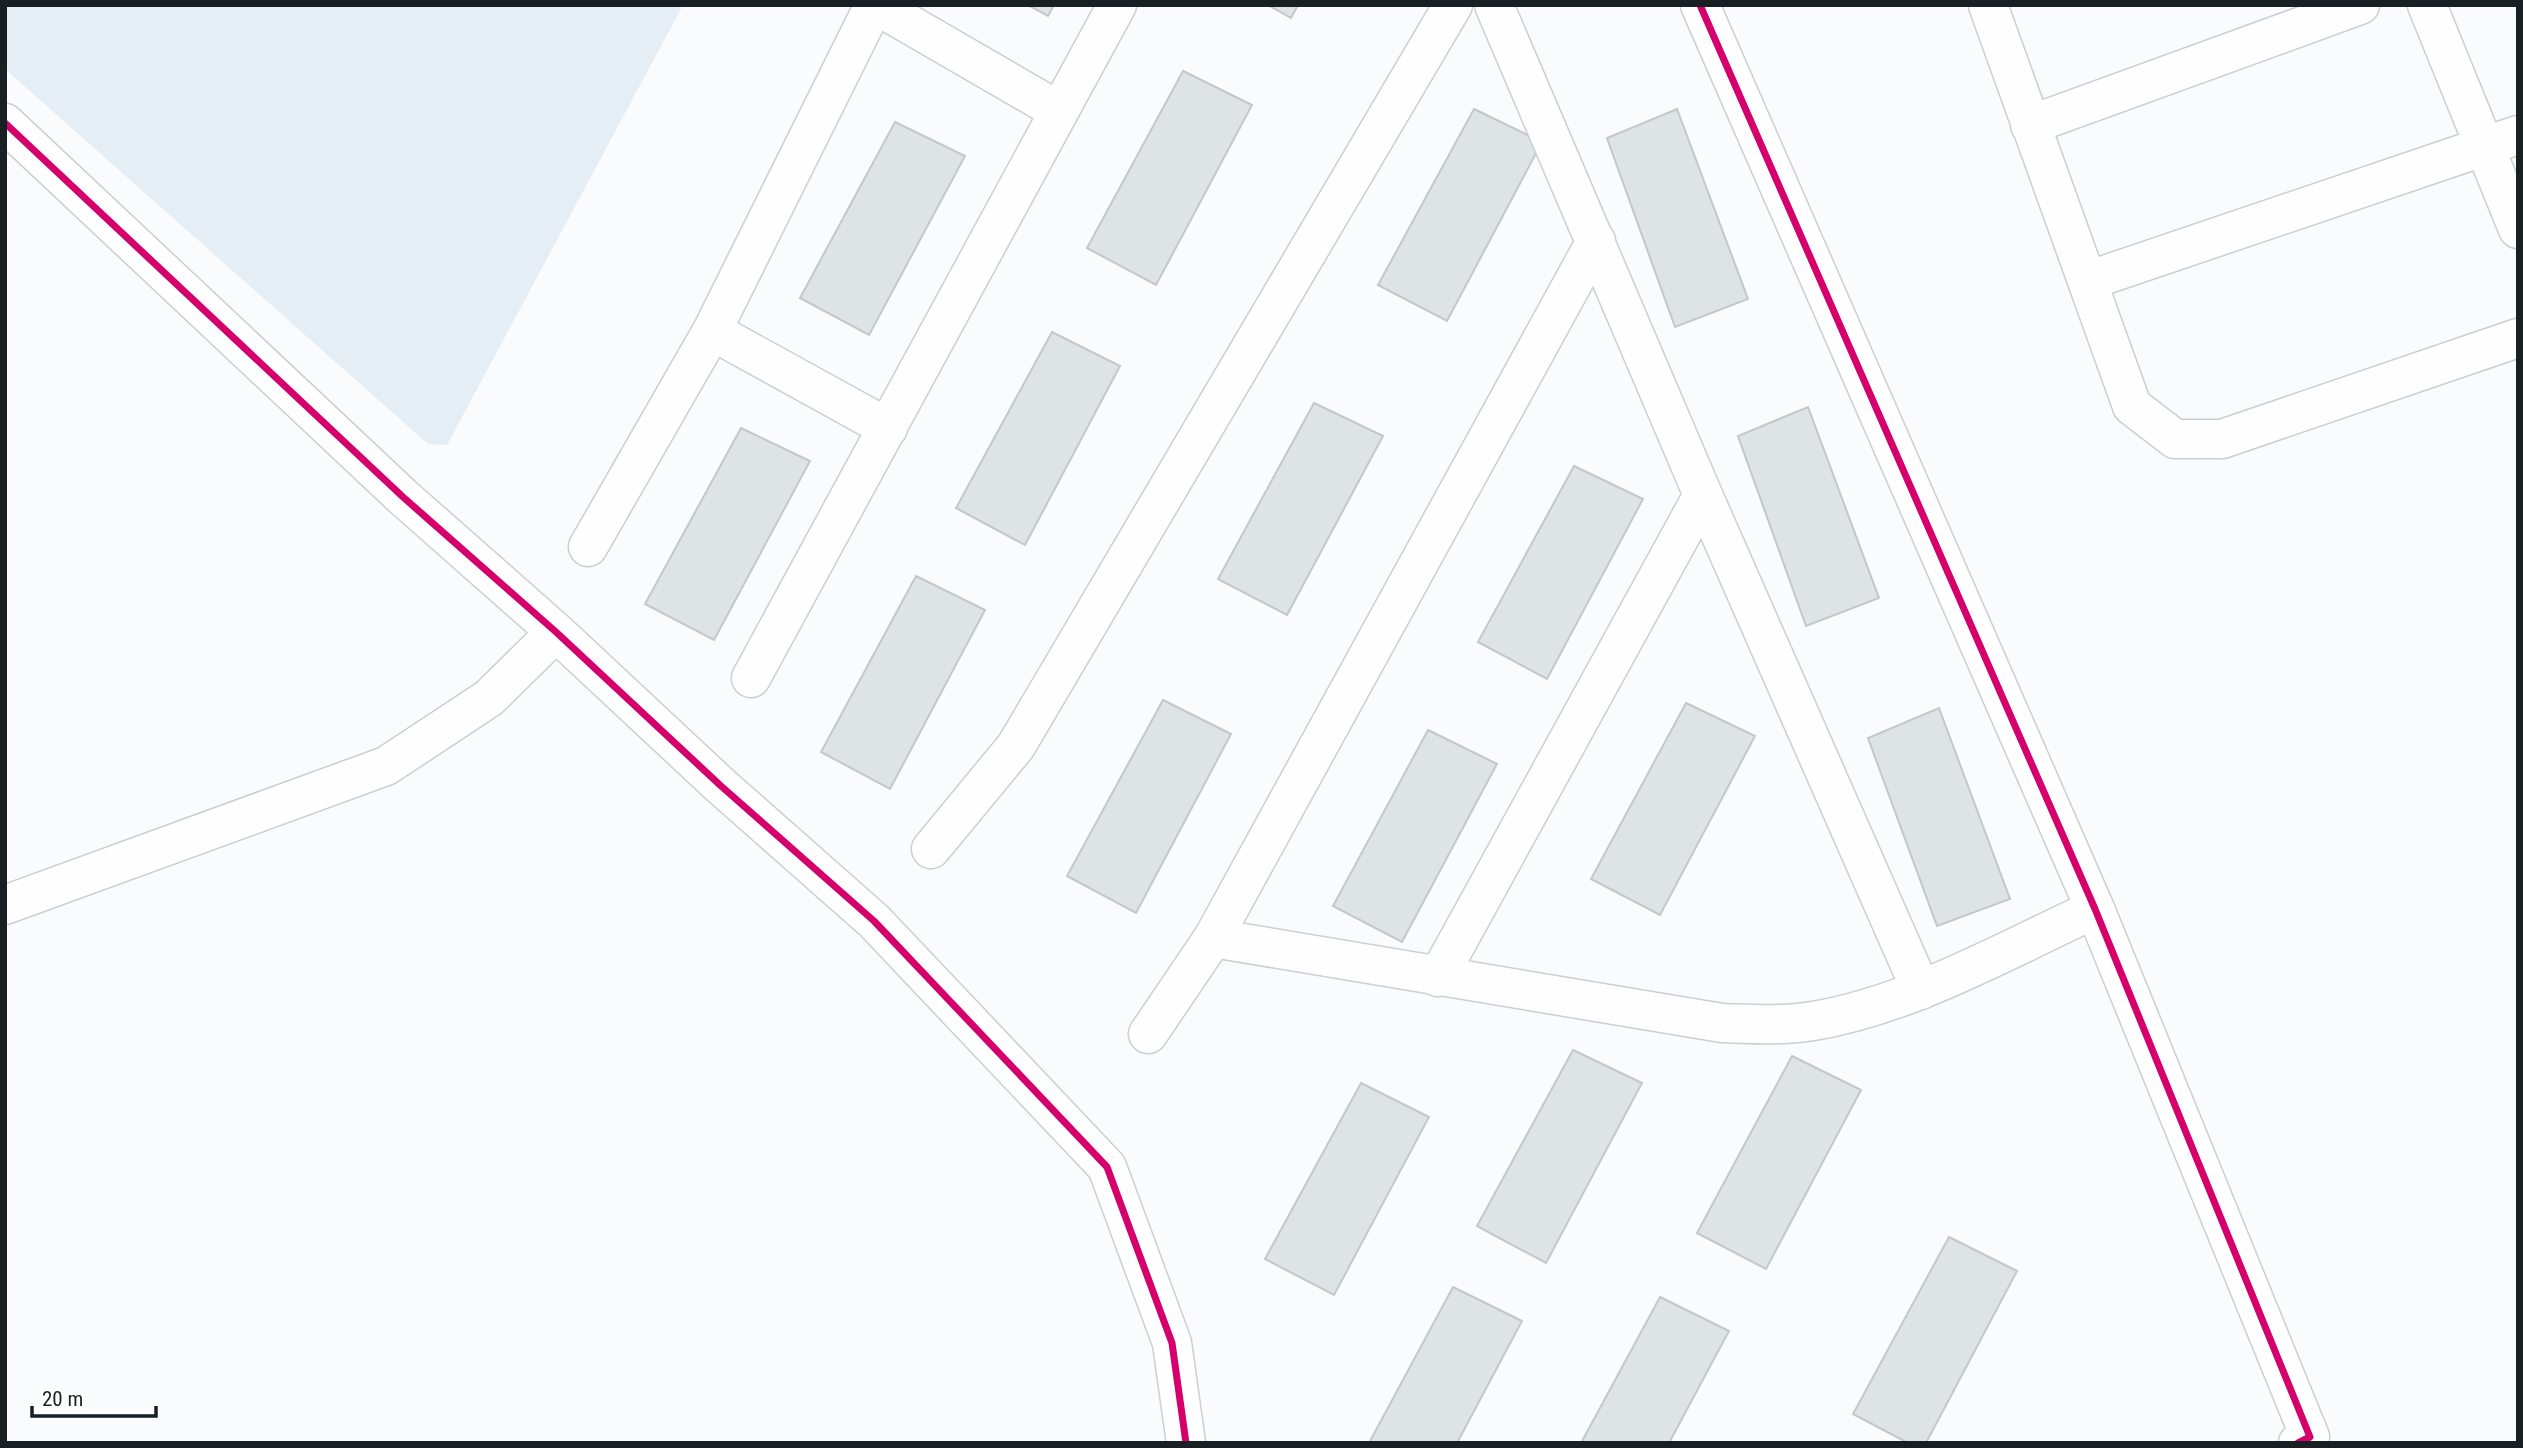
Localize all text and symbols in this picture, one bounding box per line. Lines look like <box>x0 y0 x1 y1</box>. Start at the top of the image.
scale bar <box>32 1374 156 1418</box>
text: 20 m <box>42 1387 83 1411</box>

